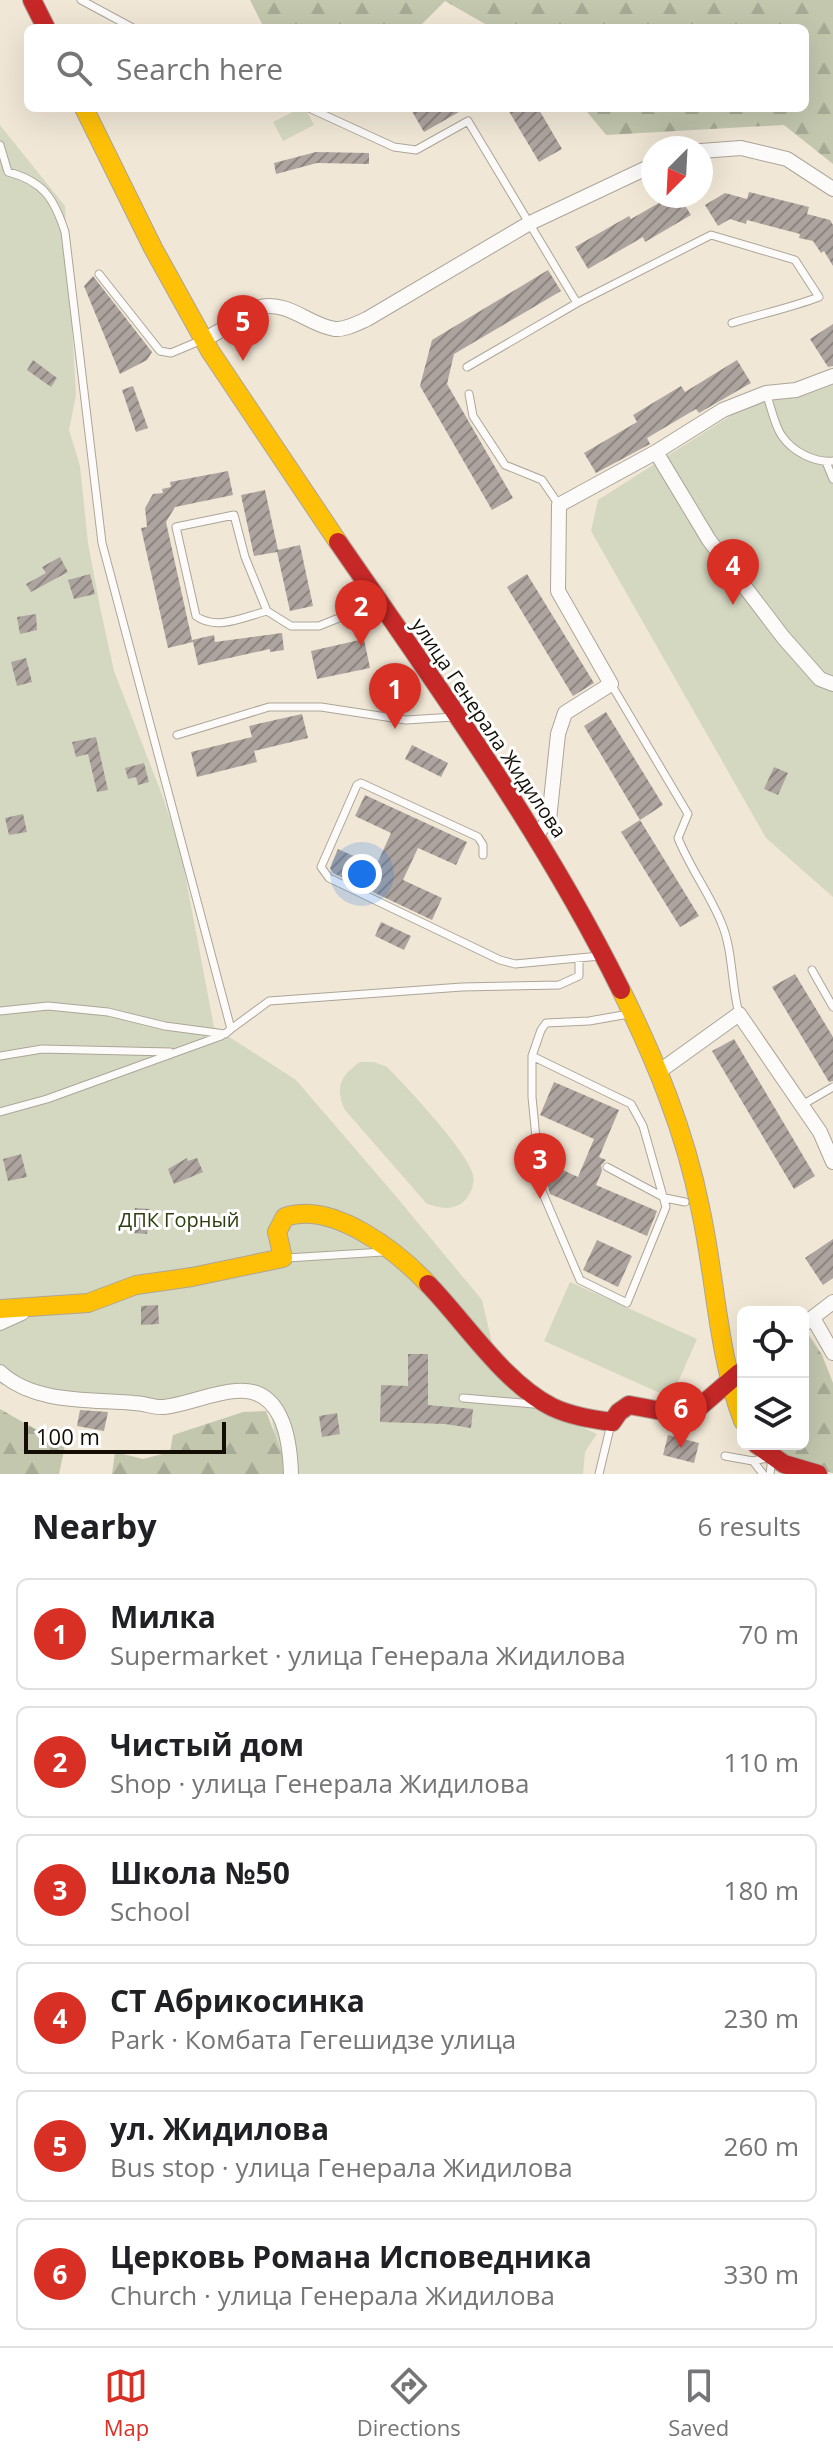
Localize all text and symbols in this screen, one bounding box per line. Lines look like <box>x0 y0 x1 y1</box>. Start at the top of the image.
search box <box>24 24 809 112</box>
icon: search <box>52 46 96 90</box>
text: Search here <box>116 48 283 89</box>
north arrow <box>641 136 713 208</box>
pin: 5 <box>217 295 269 361</box>
pin: 4 <box>707 539 759 605</box>
pin: 2 <box>335 580 387 646</box>
street label: улица Генерала Жидилова <box>406 613 573 843</box>
pin: 1 <box>369 663 421 729</box>
your location <box>342 854 382 894</box>
pin: 3 <box>514 1133 566 1199</box>
park label: ДПК Горный <box>118 1206 240 1233</box>
map controls <box>737 1306 809 1450</box>
button: locate <box>737 1306 809 1378</box>
button: layers <box>737 1378 809 1450</box>
pin: 6 <box>655 1382 707 1448</box>
scale bar <box>24 1418 226 1454</box>
text: 100 m <box>36 1421 100 1451</box>
text: Nearby <box>32 1503 157 1549</box>
text: 6 results <box>698 1508 801 1544</box>
text: Милка <box>110 1596 216 1637</box>
text: 1 <box>53 1616 67 1652</box>
text: 70 m <box>738 1616 799 1652</box>
text: Supermarket · улица Генерала Жидилова <box>110 1637 626 1673</box>
text: Чистый дом <box>110 1724 304 1765</box>
text: 2 <box>53 1744 67 1780</box>
text: 110 m <box>724 1744 799 1780</box>
text: Shop · улица Генерала Жидилова <box>110 1765 529 1801</box>
text: Школа №50 <box>110 1852 290 1893</box>
text: 3 <box>53 1872 67 1908</box>
text: 180 m <box>724 1872 799 1908</box>
text: School <box>110 1893 191 1929</box>
text: СТ Абрикосинка <box>110 1980 365 2021</box>
text: 4 <box>53 2000 67 2036</box>
text: 230 m <box>724 2000 799 2036</box>
text: Park · Комбата Гегешидзе улица <box>110 2021 516 2057</box>
text: ул. Жидилова <box>110 2108 329 2149</box>
text: 5 <box>53 2128 67 2164</box>
text: 260 m <box>724 2128 799 2164</box>
text: Bus stop · улица Генерала Жидилова <box>110 2149 573 2185</box>
text: Церковь Романа Исповедника <box>110 2236 592 2277</box>
text: 6 <box>53 2256 67 2292</box>
text: 330 m <box>724 2256 799 2292</box>
text: Church · улица Генерала Жидилова <box>110 2277 555 2313</box>
tab: Map <box>104 2364 149 2442</box>
tab: Directions <box>357 2364 461 2442</box>
tab: Saved <box>668 2364 729 2442</box>

